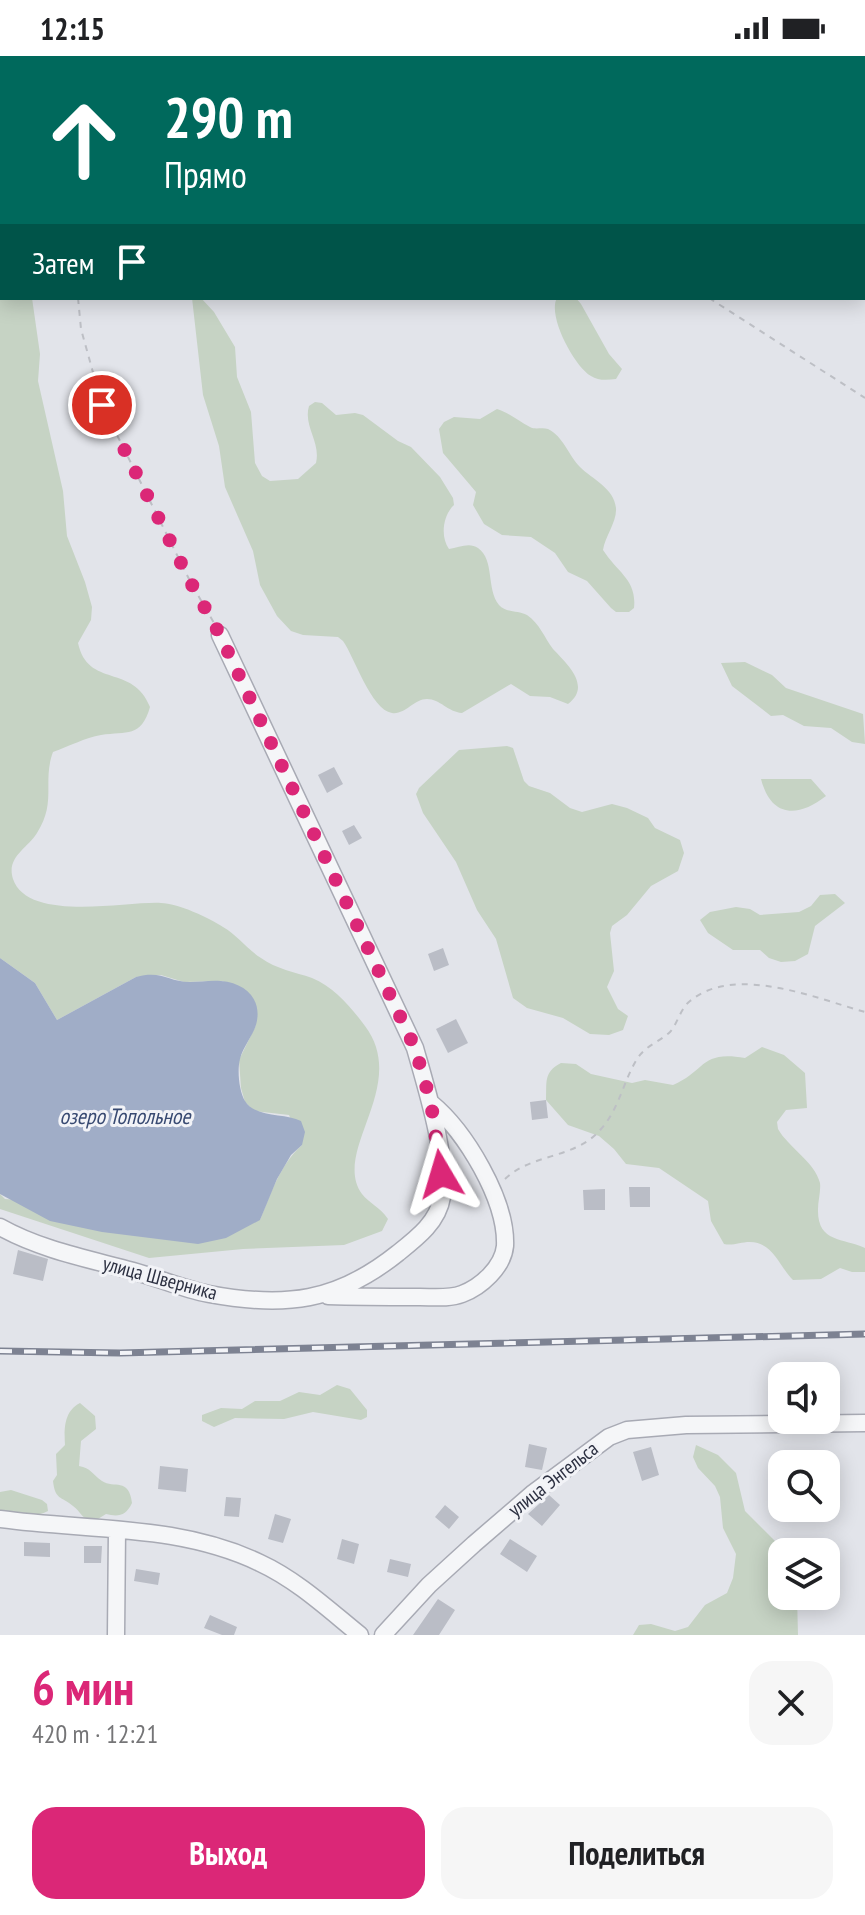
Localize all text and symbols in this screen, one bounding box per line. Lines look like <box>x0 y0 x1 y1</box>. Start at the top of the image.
text: 12:15 <box>40 9 105 48</box>
text: 290 m <box>164 81 293 153</box>
icon: ahead <box>32 88 136 192</box>
text: Прямо <box>164 151 247 198</box>
icon: arrive <box>110 240 154 284</box>
text: Затем <box>32 243 94 282</box>
pin <box>68 371 136 439</box>
icon: arrive <box>80 383 124 427</box>
water label: озеро Топольное <box>60 1102 192 1130</box>
position arrow <box>399 1132 483 1216</box>
street label: улица Шверника <box>100 1250 220 1306</box>
map controls <box>768 1362 840 1610</box>
button: sound <box>768 1362 840 1434</box>
street label: улица Энгельса <box>503 1436 603 1522</box>
button: search <box>768 1450 840 1522</box>
button: layers <box>768 1538 840 1610</box>
text: 6 мин <box>32 1656 134 1718</box>
button: close <box>749 1661 833 1745</box>
text: 420 m · 12:21 <box>32 1717 158 1750</box>
button: Выход <box>32 1807 425 1899</box>
button: Поделиться <box>441 1807 833 1899</box>

